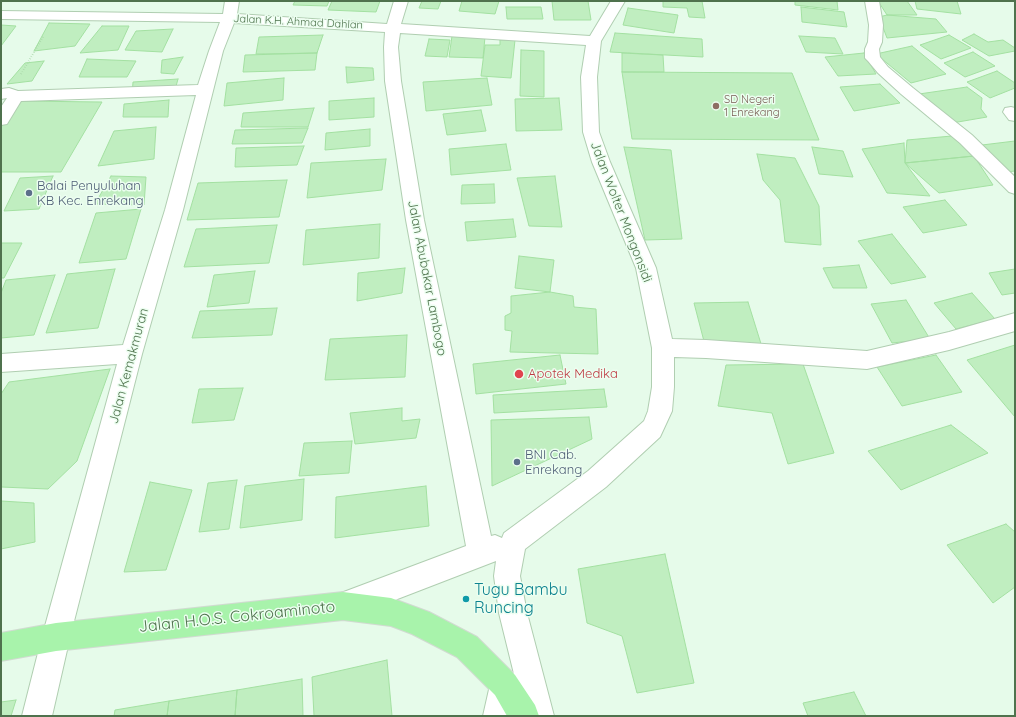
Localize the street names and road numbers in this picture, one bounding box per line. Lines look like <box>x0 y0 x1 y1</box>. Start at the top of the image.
street label: Jalan K.H. Ahmad Dahlan <box>233 12 363 32</box>
street label: Jalan Wolter Mongonsidi <box>587 139 655 285</box>
street label: Jalan Abubakar Lambogo <box>404 199 450 357</box>
street label: Jalan Kemakmuran <box>106 306 152 426</box>
street label: Jalan H.O.S. Cokroaminoto <box>138 597 336 637</box>

